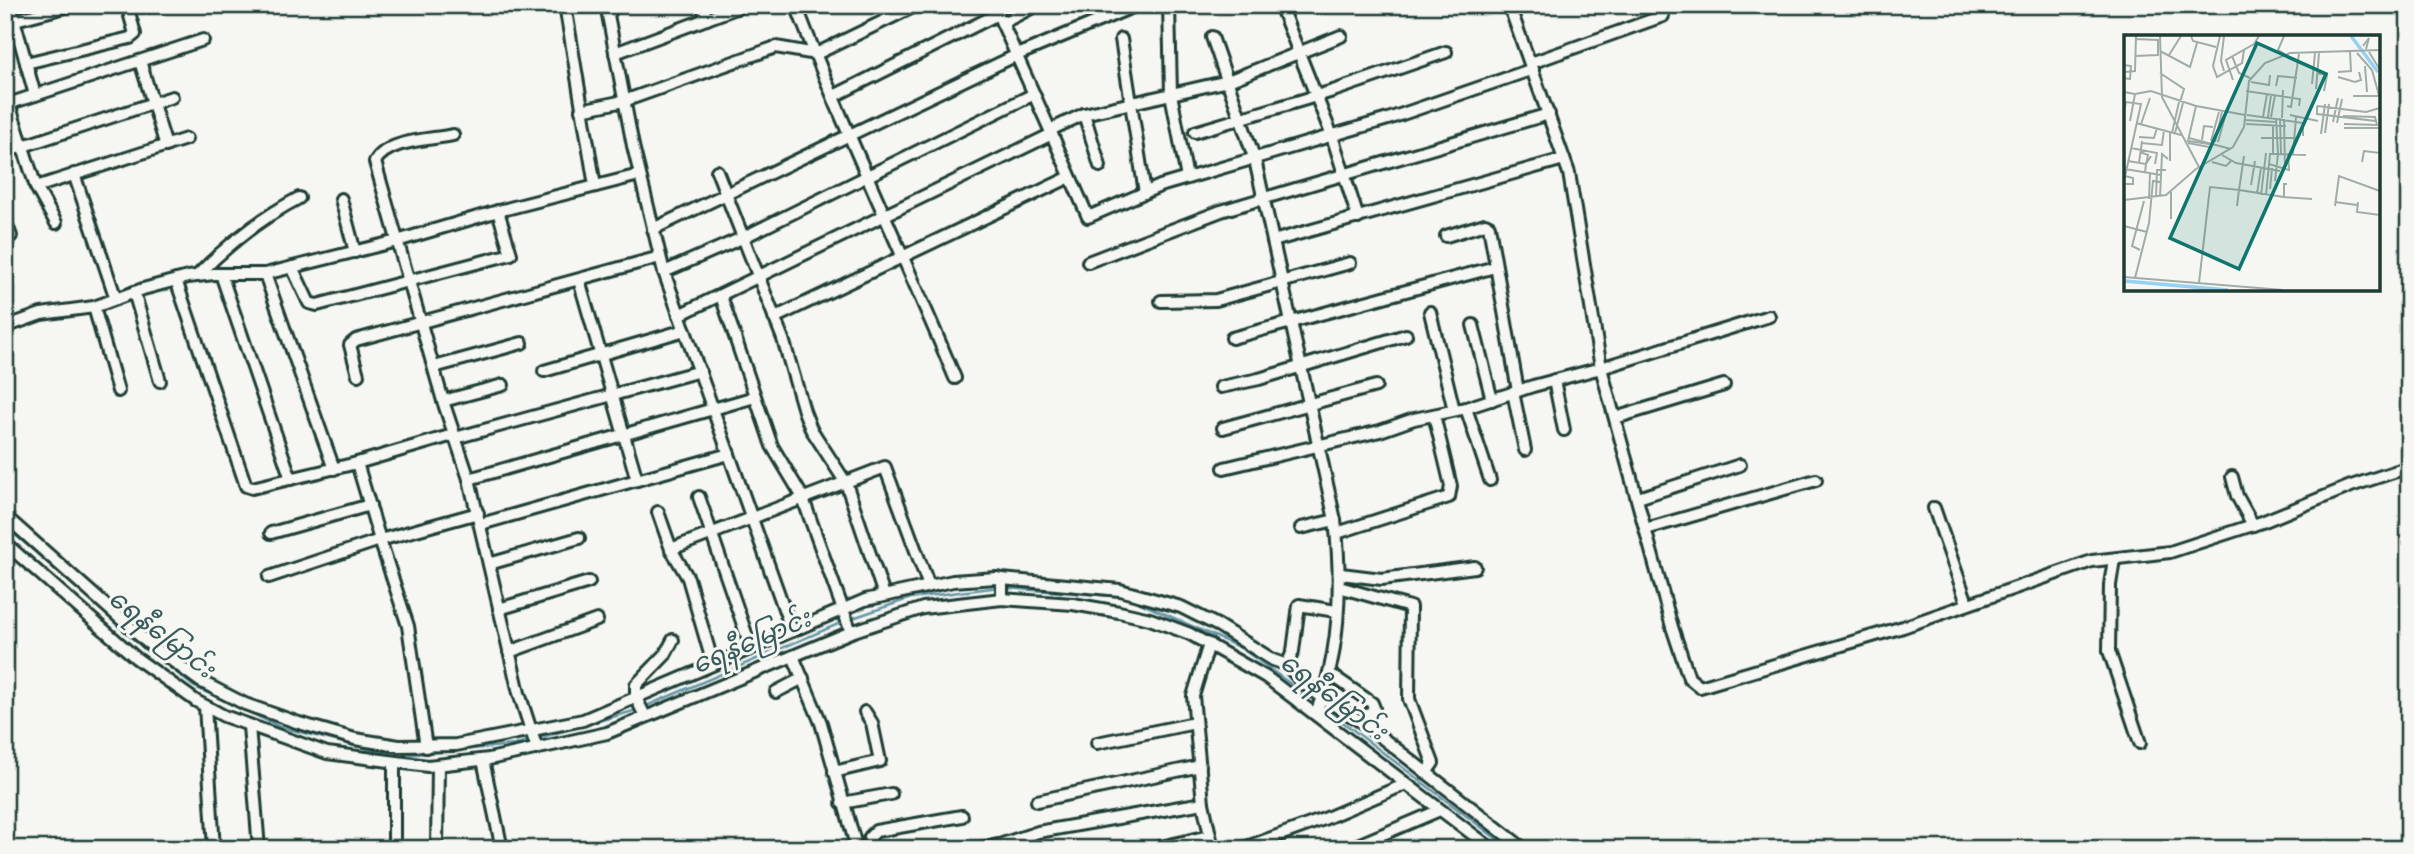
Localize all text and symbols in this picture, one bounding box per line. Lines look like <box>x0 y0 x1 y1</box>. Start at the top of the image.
inset map <box>2124 35 2379 290</box>
water label: ရေနီမြောင်း <box>99 580 224 690</box>
water label: ရေနီမြောင်း <box>686 599 819 686</box>
water label: ရေနီမြောင်း <box>1270 644 1397 753</box>

